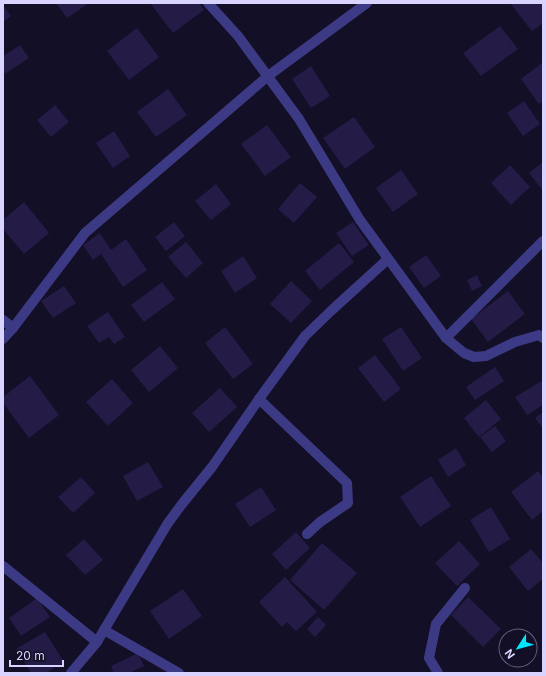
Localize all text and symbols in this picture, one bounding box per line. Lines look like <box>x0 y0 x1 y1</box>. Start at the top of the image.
north arrow <box>498 628 538 668</box>
scale bar <box>10 642 63 668</box>
text: N <box>502 646 518 661</box>
text: 20 m <box>16 648 45 663</box>

